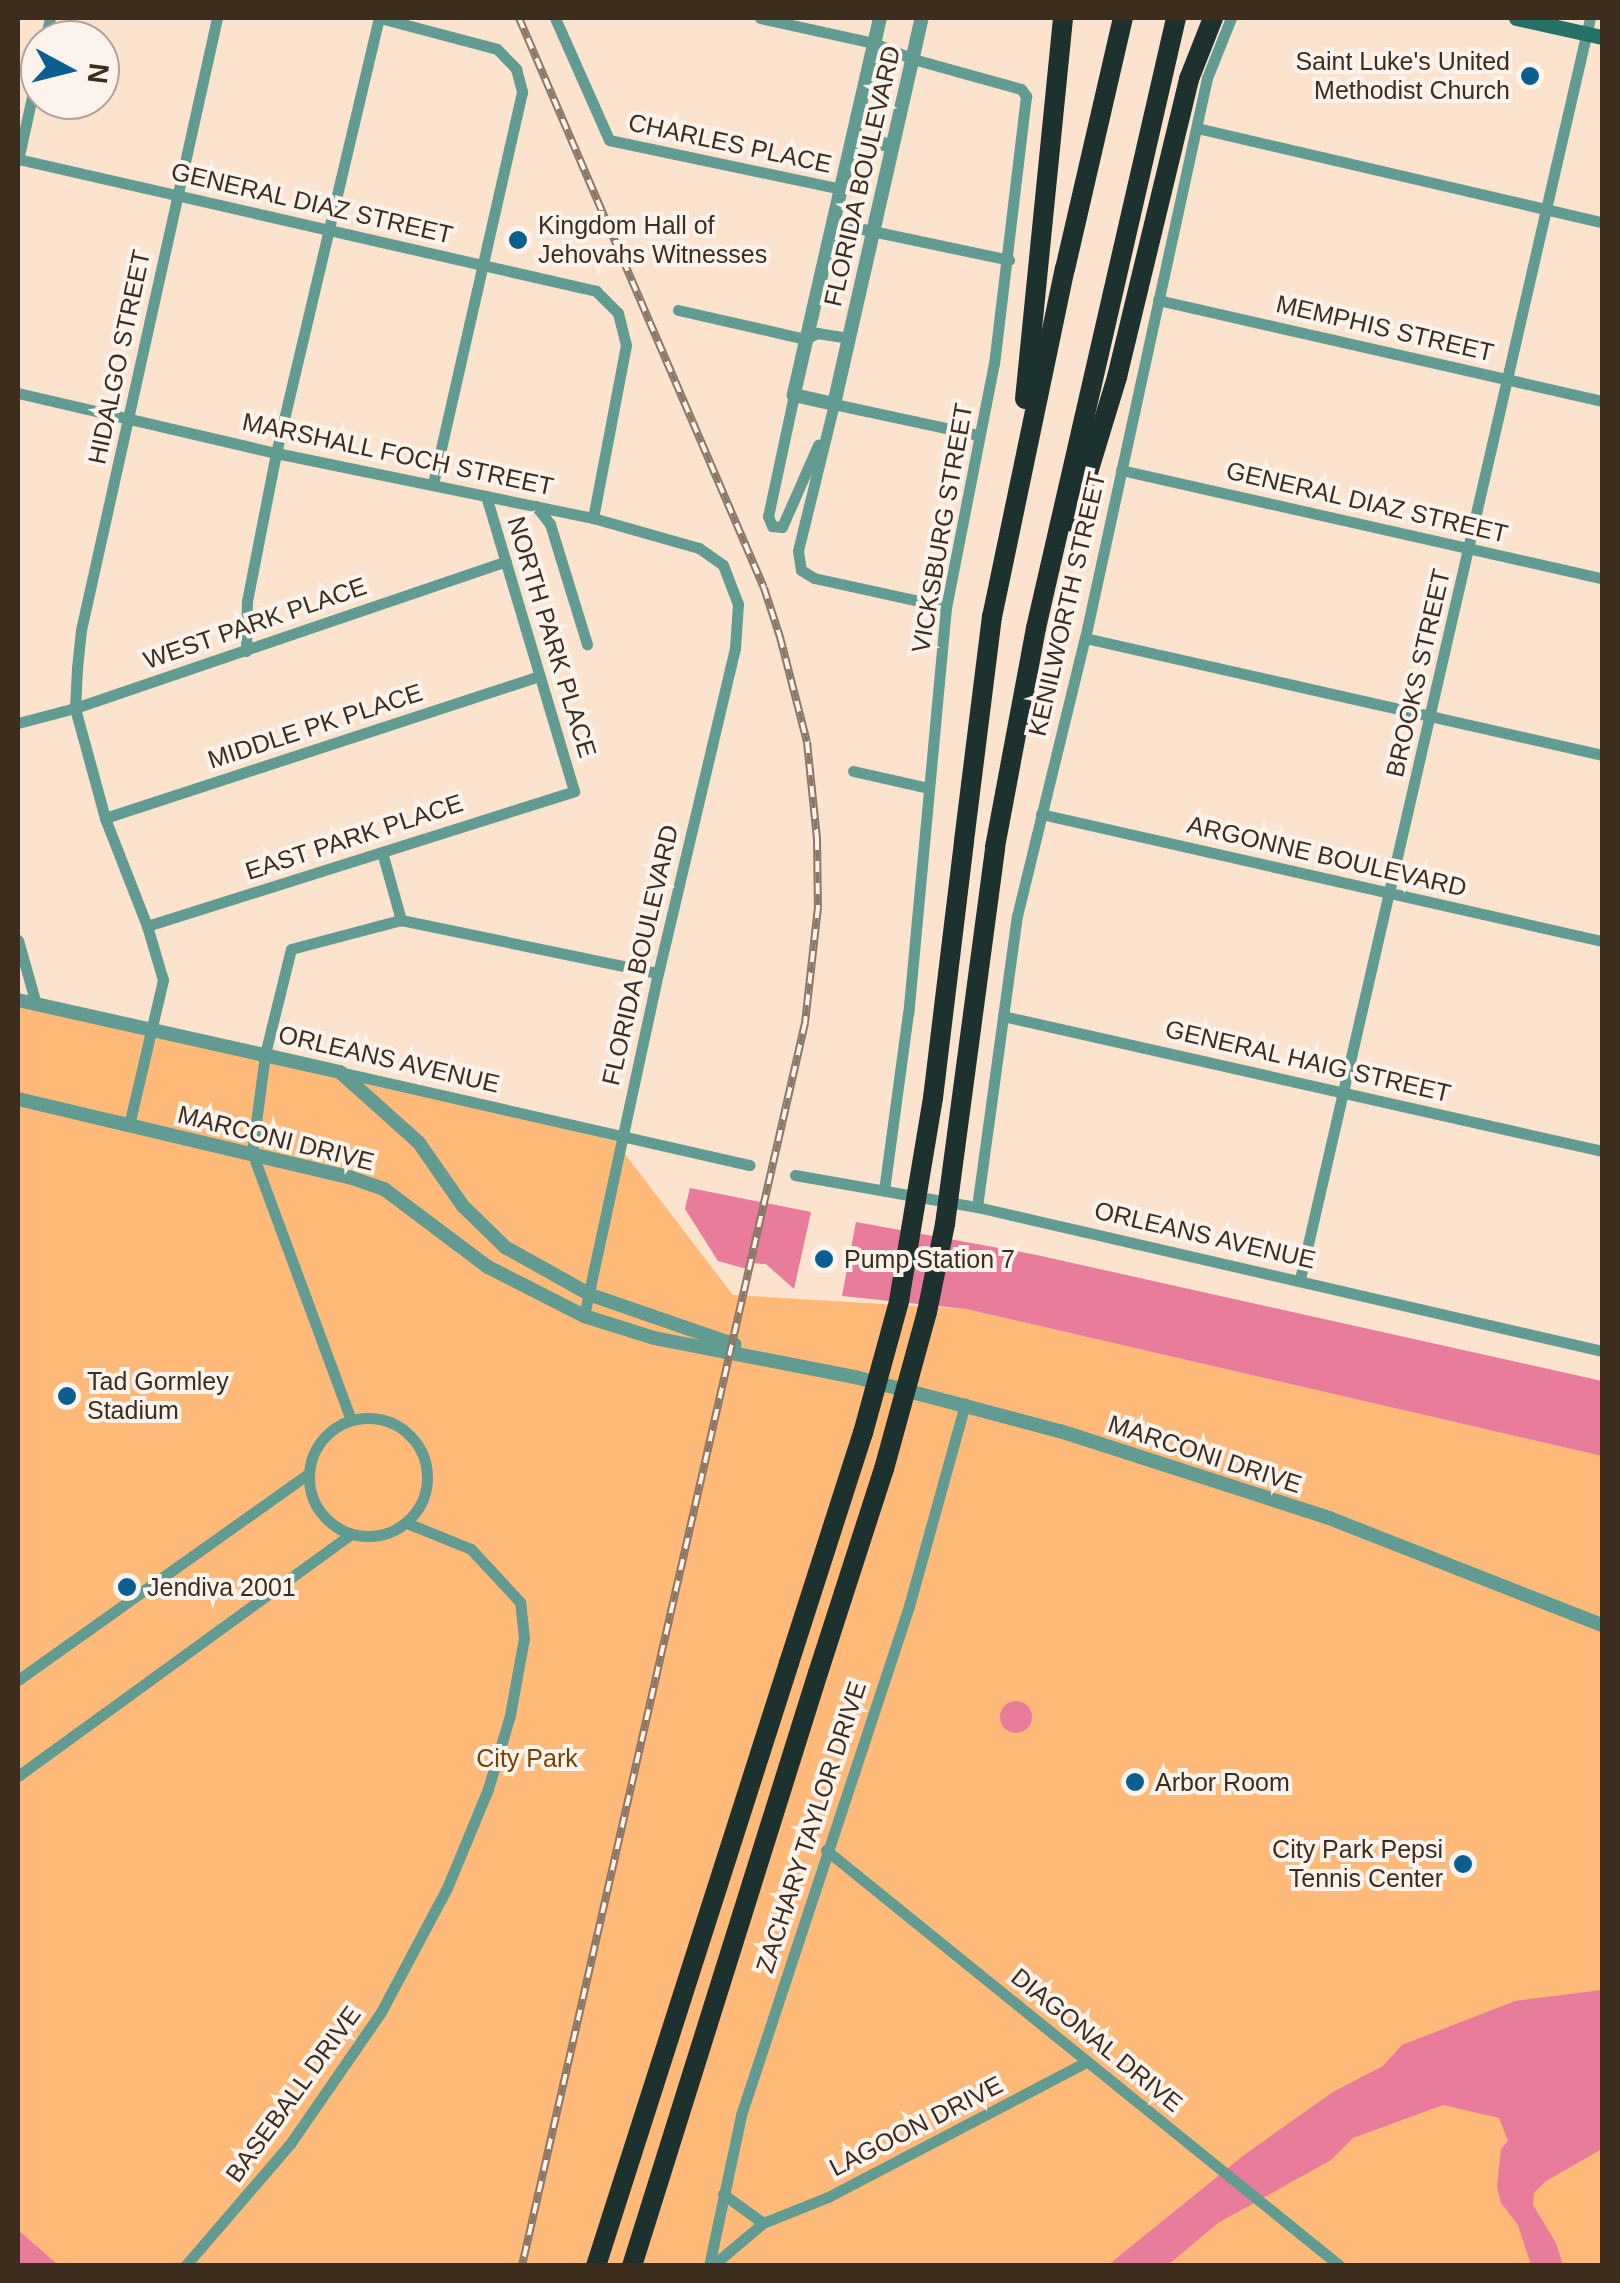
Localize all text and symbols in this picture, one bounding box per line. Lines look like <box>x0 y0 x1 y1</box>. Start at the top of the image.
north arrow <box>20 20 120 120</box>
street label: FLORIDA BOULEVARD <box>817 42 907 310</box>
place label: Saint Luke's United Methodist Church <box>1295 47 1510 106</box>
text: N <box>82 62 115 85</box>
marker: Saint Luke's United Methodist Church <box>1519 65 1541 87</box>
street label: CHARLES PLACE <box>626 107 834 179</box>
street label: GENERAL DIAZ STREET <box>168 156 456 250</box>
place label: Kingdom Hall of Jehovahs Witnesses <box>538 211 767 270</box>
marker: Kingdom Hall of Jehovahs Witnesses <box>507 229 529 251</box>
street label: HIDALGO STREET <box>82 247 156 467</box>
street label: MEMPHIS STREET <box>1273 288 1497 368</box>
street label: VICKSBURG STREET <box>905 401 979 655</box>
street label: MARSHALL FOCH STREET <box>239 406 557 502</box>
street label: GENERAL DIAZ STREET <box>1223 455 1511 549</box>
street label: KENILWORTH STREET <box>1022 469 1112 739</box>
street label: NORTH PARK PLACE <box>501 513 603 761</box>
street label: BROOKS STREET <box>1379 566 1457 780</box>
street label: WEST PARK PLACE <box>139 571 371 675</box>
street label: MIDDLE PK PLACE <box>204 677 426 775</box>
street label: EAST PARK PLACE <box>241 788 467 886</box>
street label: ARGONNE BOULEVARD <box>1184 809 1470 903</box>
street label: FLORIDA BOULEVARD <box>595 821 685 1089</box>
street label: GENERAL HAIG STREET <box>1162 1013 1454 1109</box>
street label: ORLEANS AVENUE <box>275 1019 503 1099</box>
street label: MARCONI DRIVE <box>175 1099 377 1177</box>
street label: ORLEANS AVENUE <box>1091 1195 1319 1275</box>
place label: Pump Station 7 <box>844 1244 1015 1274</box>
marker: Pump Station 7 <box>813 1248 835 1270</box>
place label: Tad Gormley Stadium <box>87 1367 229 1426</box>
marker: Tad Gormley Stadium <box>56 1385 78 1407</box>
street label: MARCONI DRIVE <box>1105 1409 1305 1499</box>
place label: Jendiva 2001 <box>147 1572 296 1602</box>
marker: Jendiva 2001 <box>116 1576 138 1598</box>
street label: ZACHARY TAYLOR DRIVE <box>750 1677 872 1977</box>
park label: City Park <box>476 1743 578 1773</box>
place label: Arbor Room <box>1155 1767 1290 1797</box>
marker: Arbor Room <box>1124 1771 1146 1793</box>
place label: City Park Pepsi Tennis Center <box>1272 1835 1443 1894</box>
marker: City Park Pepsi Tennis Center <box>1452 1853 1474 1875</box>
street label: DIAGONAL DRIVE <box>1005 1961 1189 2119</box>
street label: BASEBALL DRIVE <box>219 2000 367 2188</box>
street label: LAGOON DRIVE <box>824 2069 1008 2183</box>

